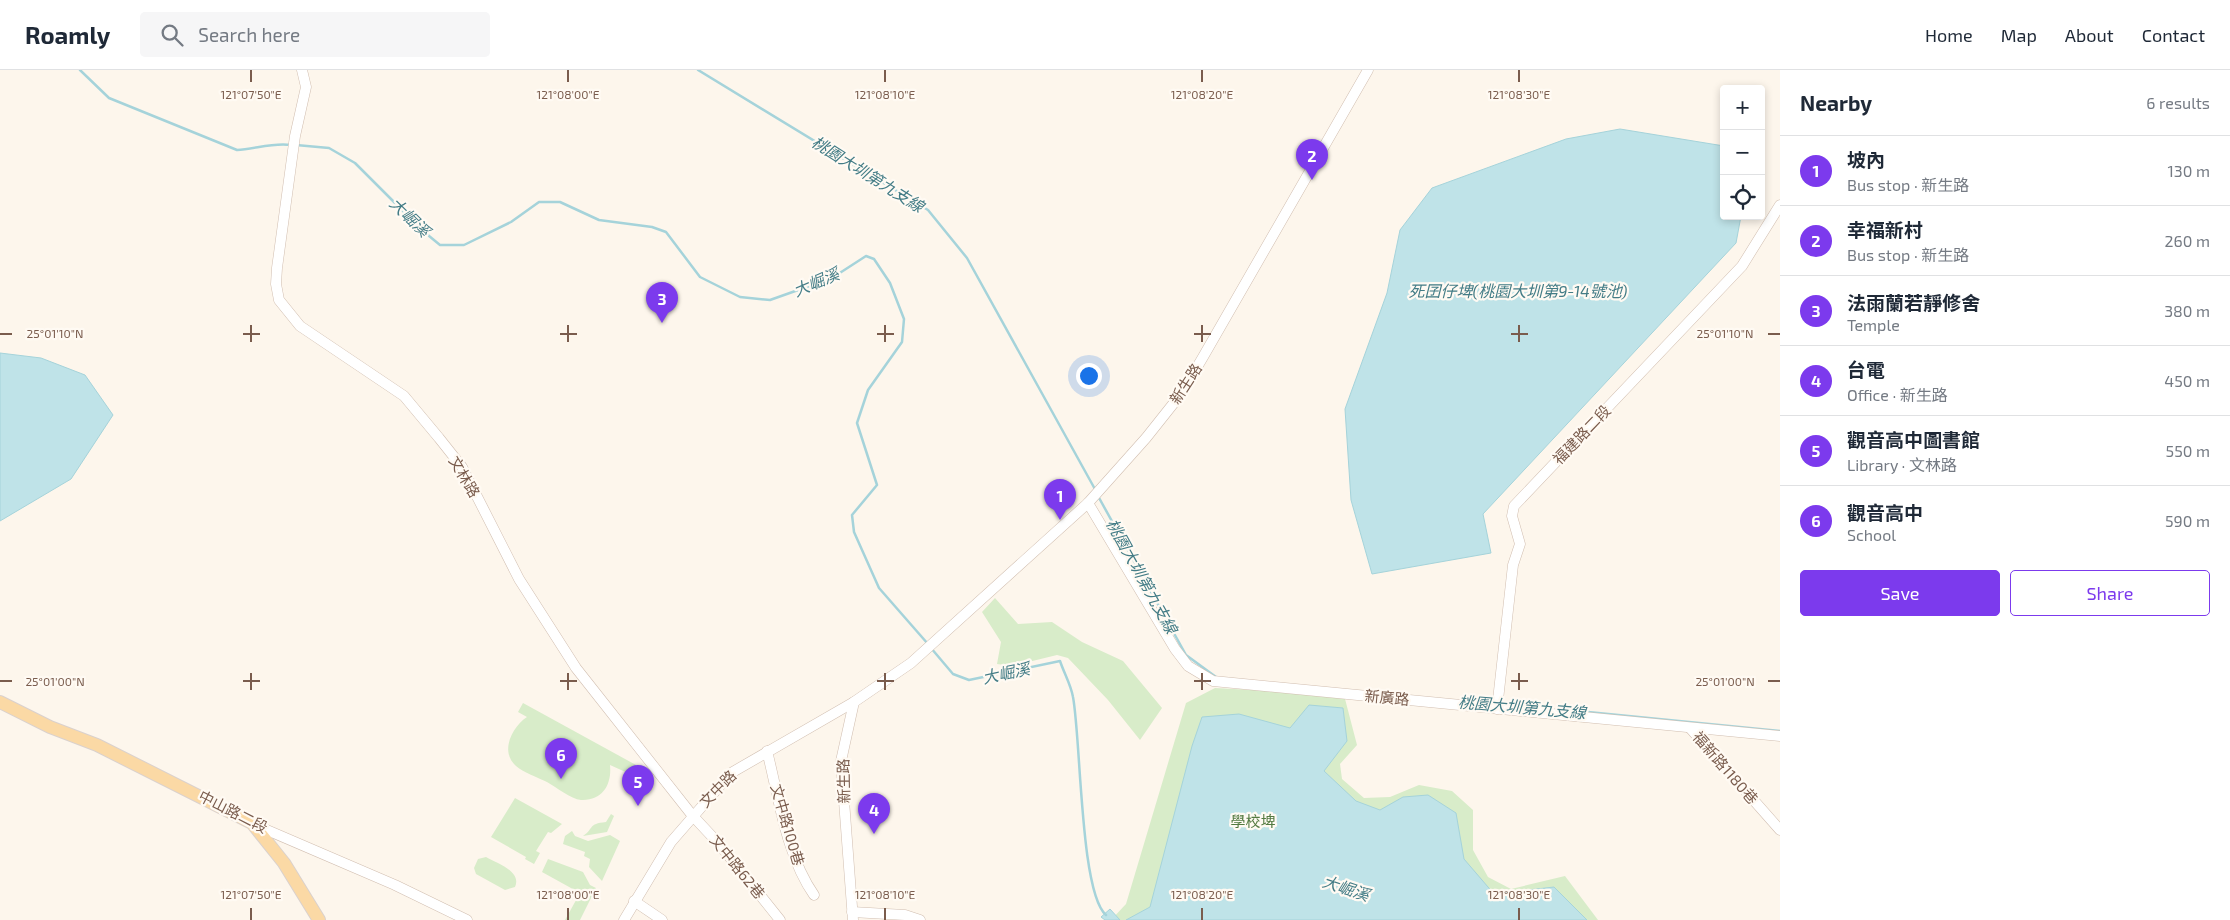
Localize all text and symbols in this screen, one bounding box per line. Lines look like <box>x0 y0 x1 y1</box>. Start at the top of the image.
search box <box>140 12 490 57</box>
text: Roamly <box>25 20 110 49</box>
icon: search <box>158 21 186 49</box>
text: Search here <box>198 23 300 46</box>
text: Home <box>1925 24 1973 46</box>
text: Map <box>2001 24 2037 46</box>
text: About <box>2065 24 2114 46</box>
text: Contact <box>2142 24 2205 46</box>
map controls <box>1720 85 1765 220</box>
button: + <box>1720 85 1765 130</box>
text: 121°07'50"E <box>220 87 282 101</box>
text: 121°08'00"E <box>536 87 600 101</box>
text: 121°08'10"E <box>855 87 916 101</box>
text: 121°08'20"E <box>1171 87 1234 101</box>
text: 121°08'30"E <box>1488 87 1551 101</box>
text: Nearby <box>1800 90 1872 115</box>
text: 6 results <box>2146 93 2210 112</box>
button: − <box>1720 130 1765 175</box>
water label: 桃園大圳第九支線 <box>809 132 929 217</box>
pin: 2 <box>1296 139 1328 180</box>
text: 坡內 <box>1847 148 1885 171</box>
text: 1 <box>1813 161 1819 180</box>
text: 130 m <box>2168 161 2210 180</box>
button: locate <box>1720 175 1765 220</box>
text: Bus stop · 新生路 <box>1847 175 1969 194</box>
water label: 大崛溪 <box>386 193 436 242</box>
text: 幸福新村 <box>1847 218 1923 241</box>
text: 2 <box>1811 231 1821 250</box>
text: 260 m <box>2165 231 2210 250</box>
text: Bus stop · 新生路 <box>1847 245 1969 264</box>
water label: 大崛溪 <box>790 263 843 300</box>
water label: 死囝仔埤(桃園大圳第9-14號池) <box>1408 281 1628 300</box>
pin: 3 <box>646 282 678 323</box>
text: 法雨蘭若靜修舍 <box>1847 291 1980 314</box>
text: 3 <box>1811 301 1821 320</box>
text: 380 m <box>2164 301 2210 320</box>
text: Temple <box>1847 315 1900 334</box>
text: 25°01'10"N <box>27 326 83 340</box>
text: 25°01'10"N <box>1697 326 1753 340</box>
text: 台電 <box>1847 358 1885 381</box>
street label: 新生路 <box>1165 360 1205 407</box>
your location <box>1076 363 1102 389</box>
text: 4 <box>1811 371 1821 390</box>
text: 450 m <box>2164 371 2210 390</box>
text: Office · 新生路 <box>1847 385 1948 404</box>
street label: 福建路二段 <box>1549 401 1614 468</box>
text: 觀音高中圖書館 <box>1847 428 1980 451</box>
text: 5 <box>1812 441 1820 460</box>
text: 550 m <box>2166 441 2210 460</box>
street label: 文林路 <box>446 453 484 500</box>
text: Library · 文林路 <box>1847 455 1957 474</box>
pin: 1 <box>1044 479 1076 520</box>
text: 觀音高中 <box>1847 501 1923 524</box>
text: 6 <box>1811 511 1821 530</box>
text: 590 m <box>2165 511 2210 530</box>
water label: 桃園大圳第九支線 <box>1103 515 1183 638</box>
text: School <box>1847 525 1896 544</box>
button: Save <box>1800 570 2000 616</box>
button: Share <box>2010 570 2210 616</box>
water label: 大崛溪 <box>980 658 1033 687</box>
text: 25°01'00"N <box>25 674 85 688</box>
text: 25°01'00"N <box>1695 674 1755 688</box>
street label: 新廣路 <box>1364 686 1410 708</box>
water label: 桃園大圳第九支線 <box>1457 691 1589 722</box>
street label: 福新路1180巷 <box>1689 727 1762 807</box>
pin: 6 <box>545 738 577 779</box>
street label: 新生路 <box>834 758 852 804</box>
pin: 5 <box>622 765 654 806</box>
street label: 文中路 <box>695 766 740 811</box>
street label: 文中路100巷 <box>768 782 808 868</box>
street label: 中山路二段 <box>196 786 271 836</box>
pin: 4 <box>858 793 890 834</box>
park label: 學校埤 <box>1230 812 1276 830</box>
street label: 文中路62巷 <box>707 831 769 902</box>
water label: 大崛溪 <box>1320 871 1374 905</box>
text: 121°07'50"E <box>220 887 282 901</box>
text: 121°08'00"E <box>536 887 600 901</box>
text: 121°08'10"E <box>855 887 916 901</box>
text: 121°08'20"E <box>1171 887 1234 901</box>
text: 121°08'30"E <box>1488 887 1551 901</box>

